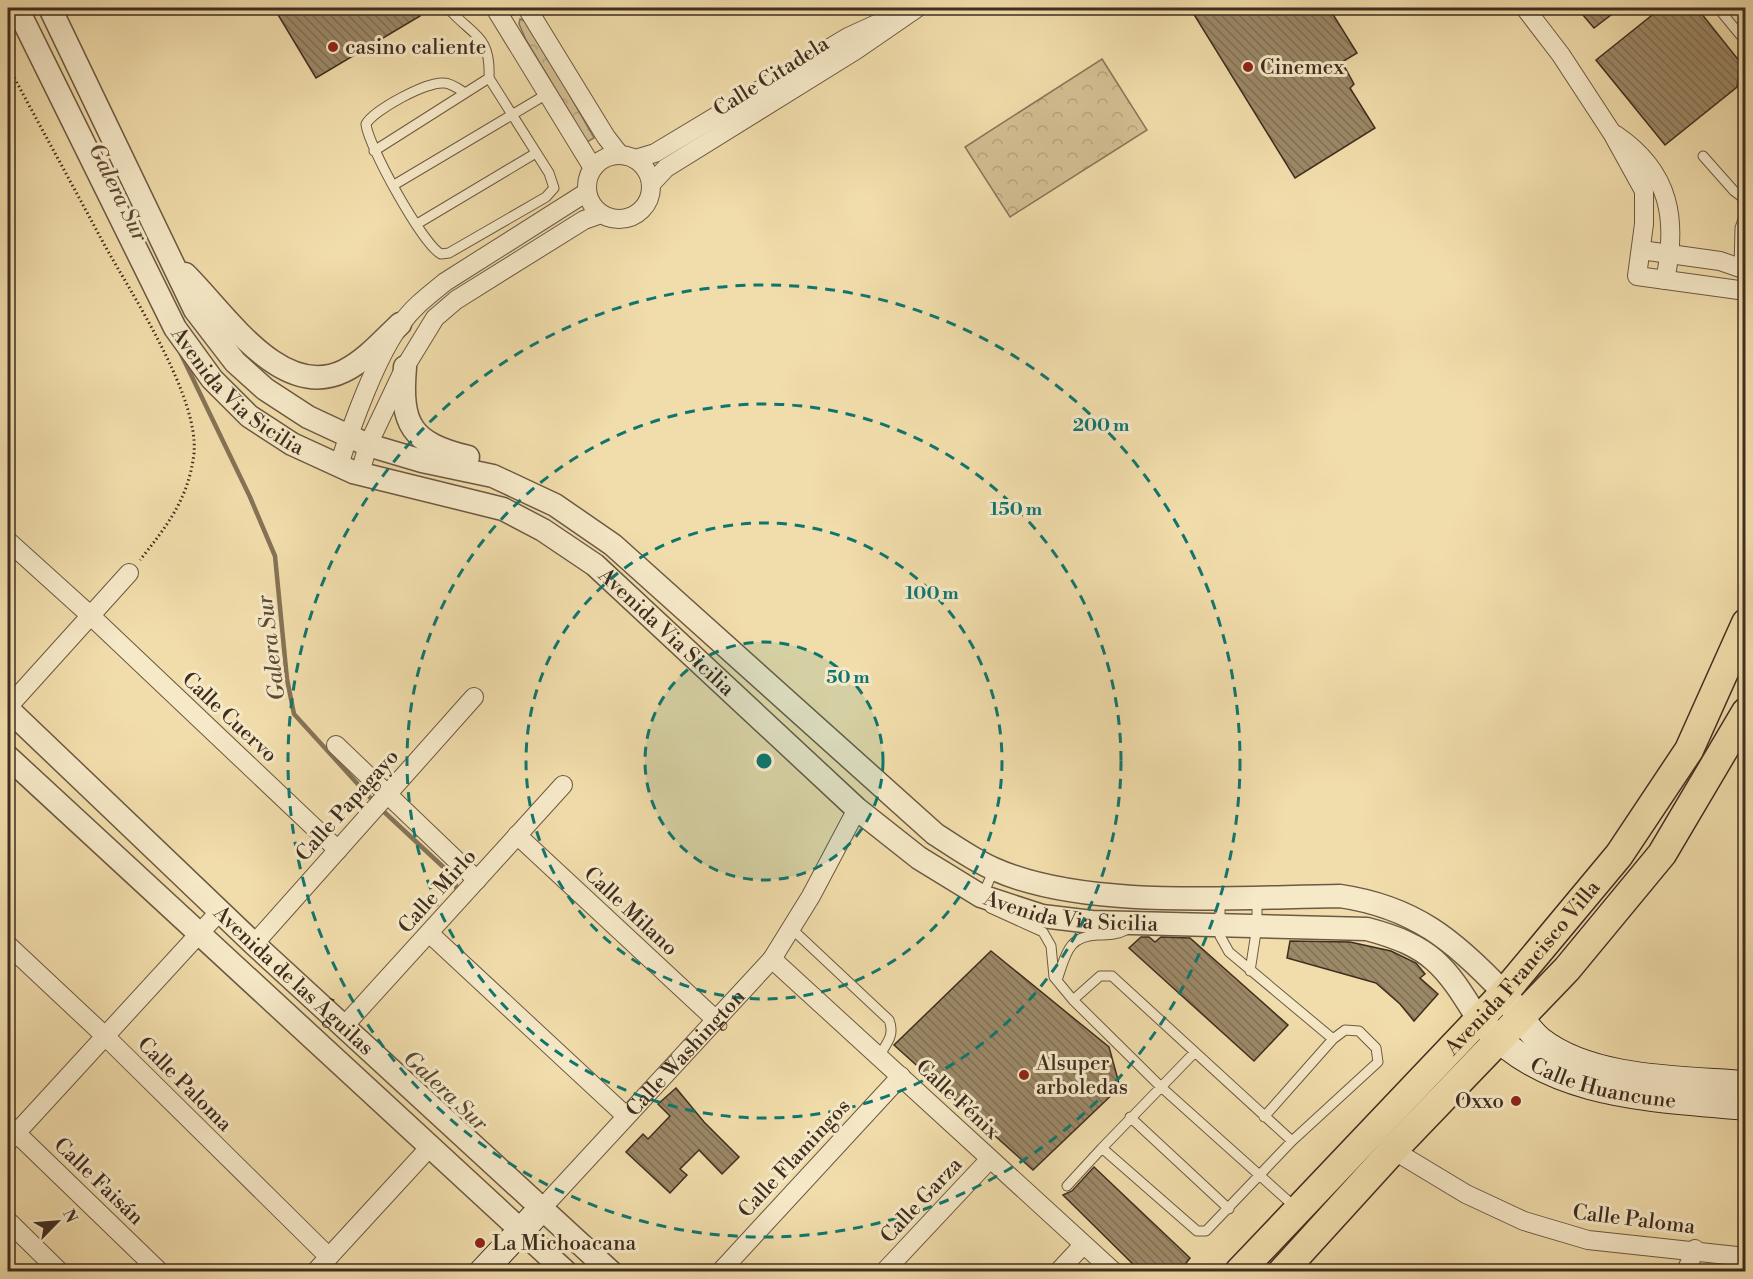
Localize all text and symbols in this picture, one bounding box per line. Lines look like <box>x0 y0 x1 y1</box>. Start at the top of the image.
street label: Calle Citadela <box>709 31 834 123</box>
place label: casino caliente <box>345 35 486 61</box>
marker: casino caliente <box>326 40 340 54</box>
place label: Cinemex <box>1260 55 1344 81</box>
marker: Cinemex <box>1241 60 1255 74</box>
water label: Galera Sur <box>82 139 153 247</box>
street label: Avenida Via Sicilia <box>164 322 308 462</box>
text: 200 m <box>1073 414 1130 437</box>
text: 150 m <box>990 498 1043 521</box>
street label: Avenida Via Sicilia <box>592 562 740 702</box>
text: 100 m <box>905 582 959 605</box>
water label: Galera Sur <box>252 593 291 702</box>
text: 50 m <box>826 666 870 689</box>
street label: Calle Cuervo <box>176 667 282 769</box>
street label: Calle Papagayo <box>291 744 405 867</box>
centre of rings <box>754 751 774 771</box>
street label: Calle Mirlo <box>393 844 482 939</box>
street label: Calle Milano <box>578 862 683 962</box>
street label: Avenida Francisco Villa <box>1439 875 1607 1062</box>
street label: Avenida Via Sicilia <box>979 886 1159 938</box>
street label: Avenida de las Águilas <box>207 900 379 1061</box>
street label: Calle Washington <box>621 984 752 1123</box>
street label: Calle Paloma <box>131 1032 237 1138</box>
water label: Galera Sur <box>397 1045 493 1138</box>
place label: Alsuper arboledas <box>1035 1051 1128 1101</box>
street label: Calle Huancune <box>1525 1052 1677 1115</box>
street label: Calle Fénix <box>910 1054 1005 1145</box>
marker: Alsuper arboledas <box>1017 1068 1031 1082</box>
place label: Oxxo <box>1455 1089 1504 1115</box>
street label: Calle Flamingos <box>733 1094 856 1223</box>
marker: Oxxo <box>1509 1094 1523 1108</box>
street label: Calle Faisán <box>48 1132 149 1231</box>
street label: Calle Garza <box>875 1152 968 1249</box>
north arrow <box>27 1192 87 1252</box>
street label: Calle Paloma <box>1571 1200 1697 1240</box>
text: N <box>58 1206 82 1226</box>
place label: La Michoacana <box>492 1231 636 1257</box>
marker: La Michoacana <box>473 1236 487 1250</box>

